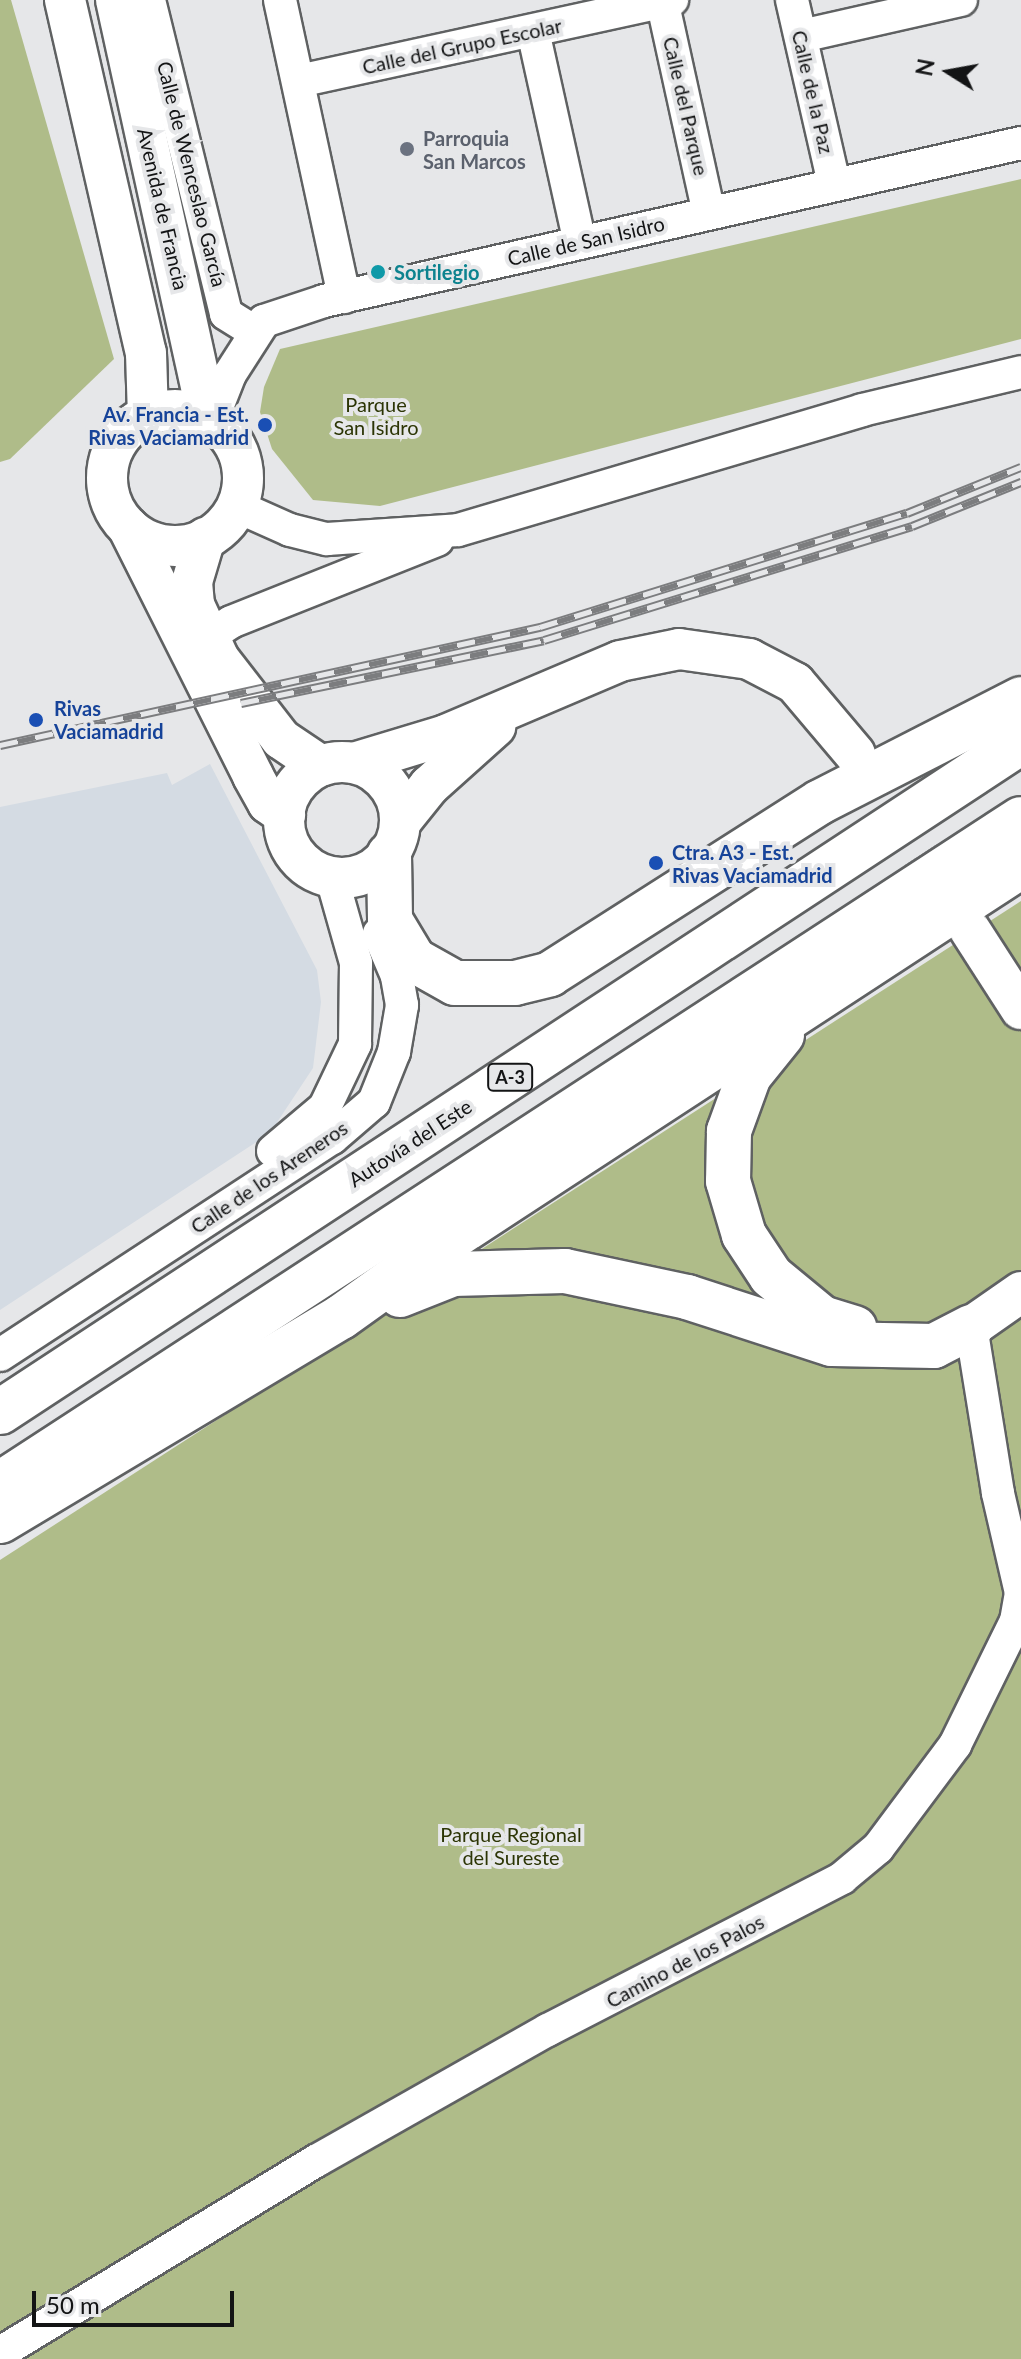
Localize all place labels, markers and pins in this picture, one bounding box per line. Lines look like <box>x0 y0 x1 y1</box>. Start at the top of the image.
place label: Parroquia San Marcos <box>423 126 526 173</box>
marker: Parroquia San Marcos <box>398 140 416 158</box>
place label: Sortilegio <box>394 260 480 284</box>
marker: Sortilegio <box>369 263 387 281</box>
place label: Av. Francia - Est. Rivas Vaciamadrid <box>88 402 249 449</box>
marker: Av. Francia - Est. Rivas Vaciamadrid <box>256 416 274 434</box>
place label: Rivas Vaciamadrid <box>54 696 164 743</box>
marker: Rivas Vaciamadrid <box>25 709 47 731</box>
place label: Ctra. A3 - Est. Rivas Vaciamadrid <box>672 840 833 887</box>
marker: Ctra. A3 - Est. Rivas Vaciamadrid <box>647 854 665 872</box>

